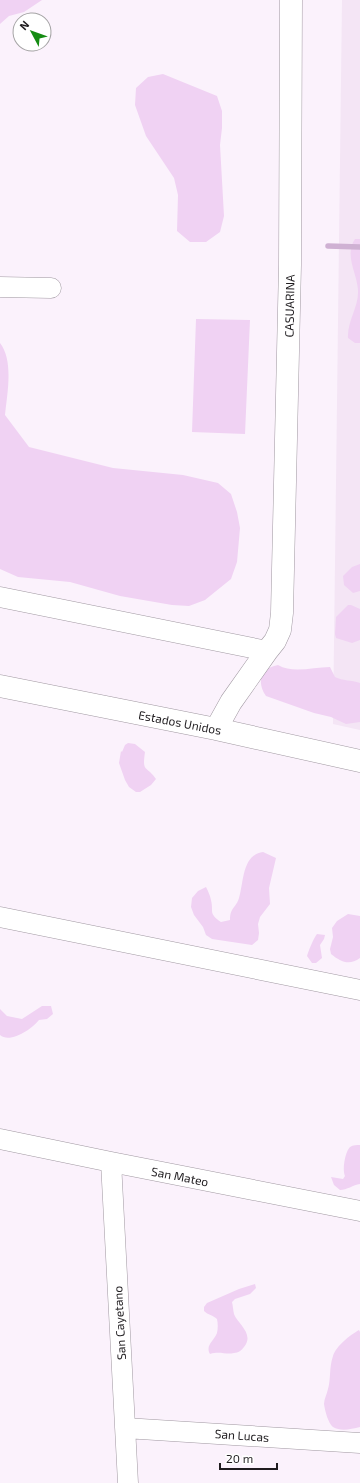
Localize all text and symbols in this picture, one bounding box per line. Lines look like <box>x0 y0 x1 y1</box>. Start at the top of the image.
north arrow <box>12 12 52 52</box>
text: N <box>17 18 32 32</box>
street label: CASUARINA <box>281 274 297 338</box>
street label: Estados Unidos <box>137 707 223 737</box>
street label: San Mateo <box>150 1164 210 1188</box>
street label: San Cayetano <box>110 1285 128 1360</box>
street label: San Lucas <box>214 1426 270 1444</box>
scale bar <box>220 1445 277 1471</box>
text: 20 m <box>226 1451 253 1465</box>

